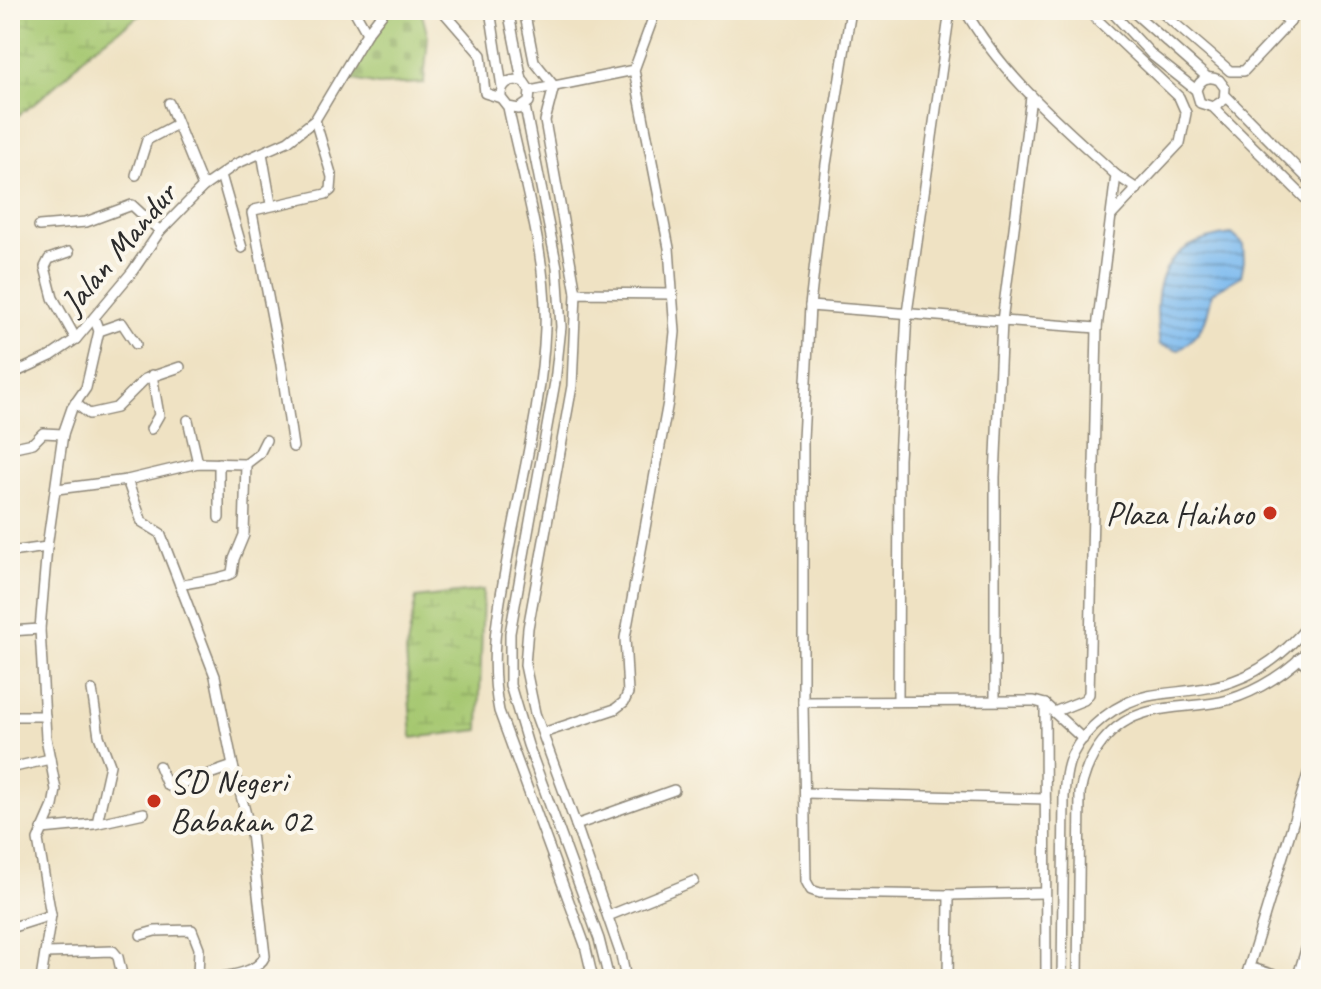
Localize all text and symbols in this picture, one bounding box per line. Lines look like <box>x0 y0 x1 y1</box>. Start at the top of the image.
street label: Jalan Mandur <box>49 171 187 324</box>
place label: Plaza Haihoo <box>1106 492 1256 535</box>
marker: Plaza Haihoo <box>1261 504 1279 522</box>
place label: SD Negeri Babakan 02 <box>170 760 314 842</box>
marker: SD Negeri Babakan 02 <box>145 792 163 810</box>

